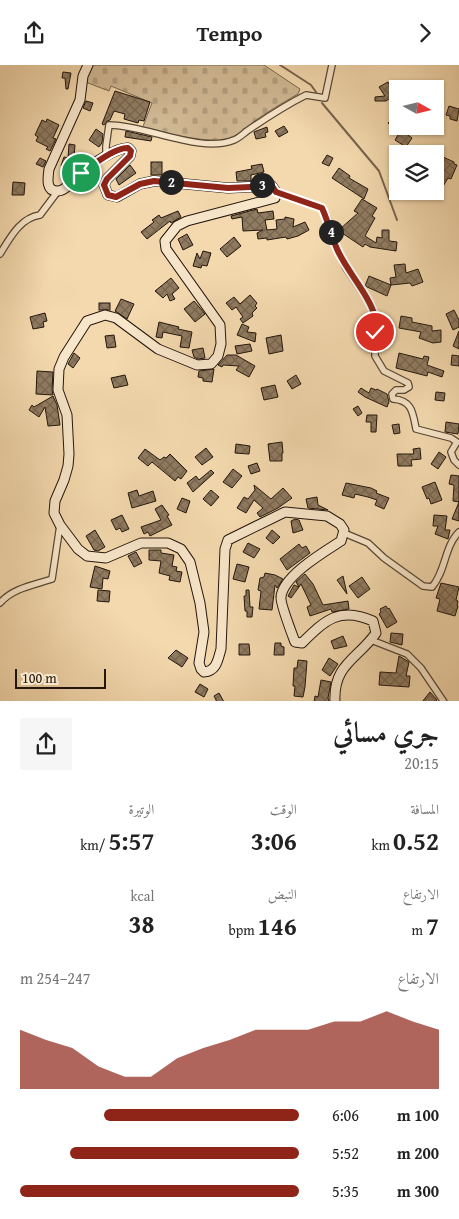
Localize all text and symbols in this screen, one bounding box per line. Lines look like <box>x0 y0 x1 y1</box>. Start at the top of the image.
text: Tempo <box>197 17 263 49</box>
icon: share <box>20 19 48 47</box>
icon: forward <box>411 19 439 47</box>
north arrow <box>389 80 444 135</box>
map controls <box>389 80 444 200</box>
button: layers <box>389 145 444 200</box>
pin <box>60 152 102 194</box>
icon: arrive <box>67 159 95 187</box>
pin: 2 <box>158 169 184 195</box>
text: 2 <box>168 172 175 192</box>
pin: 3 <box>250 173 274 197</box>
text: 3 <box>259 175 266 195</box>
pin: 4 <box>318 219 344 245</box>
text: 4 <box>328 222 335 242</box>
pin <box>354 311 396 353</box>
icon: check <box>361 318 389 346</box>
scale bar <box>15 667 106 690</box>
text: 100 m <box>22 668 57 688</box>
text: جري مسائي <box>333 711 439 752</box>
button: share <box>20 718 72 770</box>
text: 20:15 <box>404 751 439 775</box>
text: الوتيرة <box>129 799 154 819</box>
text: الوقت <box>270 799 297 819</box>
text: المسافة <box>410 799 439 819</box>
text: 5:57 <box>108 823 154 859</box>
text: 3:06 <box>251 823 297 859</box>
text: 0.52 <box>393 823 439 859</box>
text: /km <box>80 835 108 855</box>
text: km <box>371 835 393 855</box>
text: النبض <box>268 884 297 904</box>
text: الارتفاع <box>403 884 439 904</box>
text: kcal <box>130 886 154 906</box>
text: 38 <box>128 906 154 942</box>
text: 146 <box>258 908 297 944</box>
text: 7 <box>426 908 439 944</box>
text: bpm <box>228 920 258 940</box>
text: m <box>412 920 426 940</box>
text: 247–254 m <box>20 966 90 990</box>
text: الارتفاع <box>397 966 439 990</box>
text: 6:06 <box>332 1103 359 1127</box>
text: 100 m <box>397 1103 439 1127</box>
text: 5:52 <box>332 1141 359 1165</box>
text: 200 m <box>397 1141 439 1165</box>
text: 5:35 <box>332 1179 359 1203</box>
text: 300 m <box>397 1179 439 1203</box>

